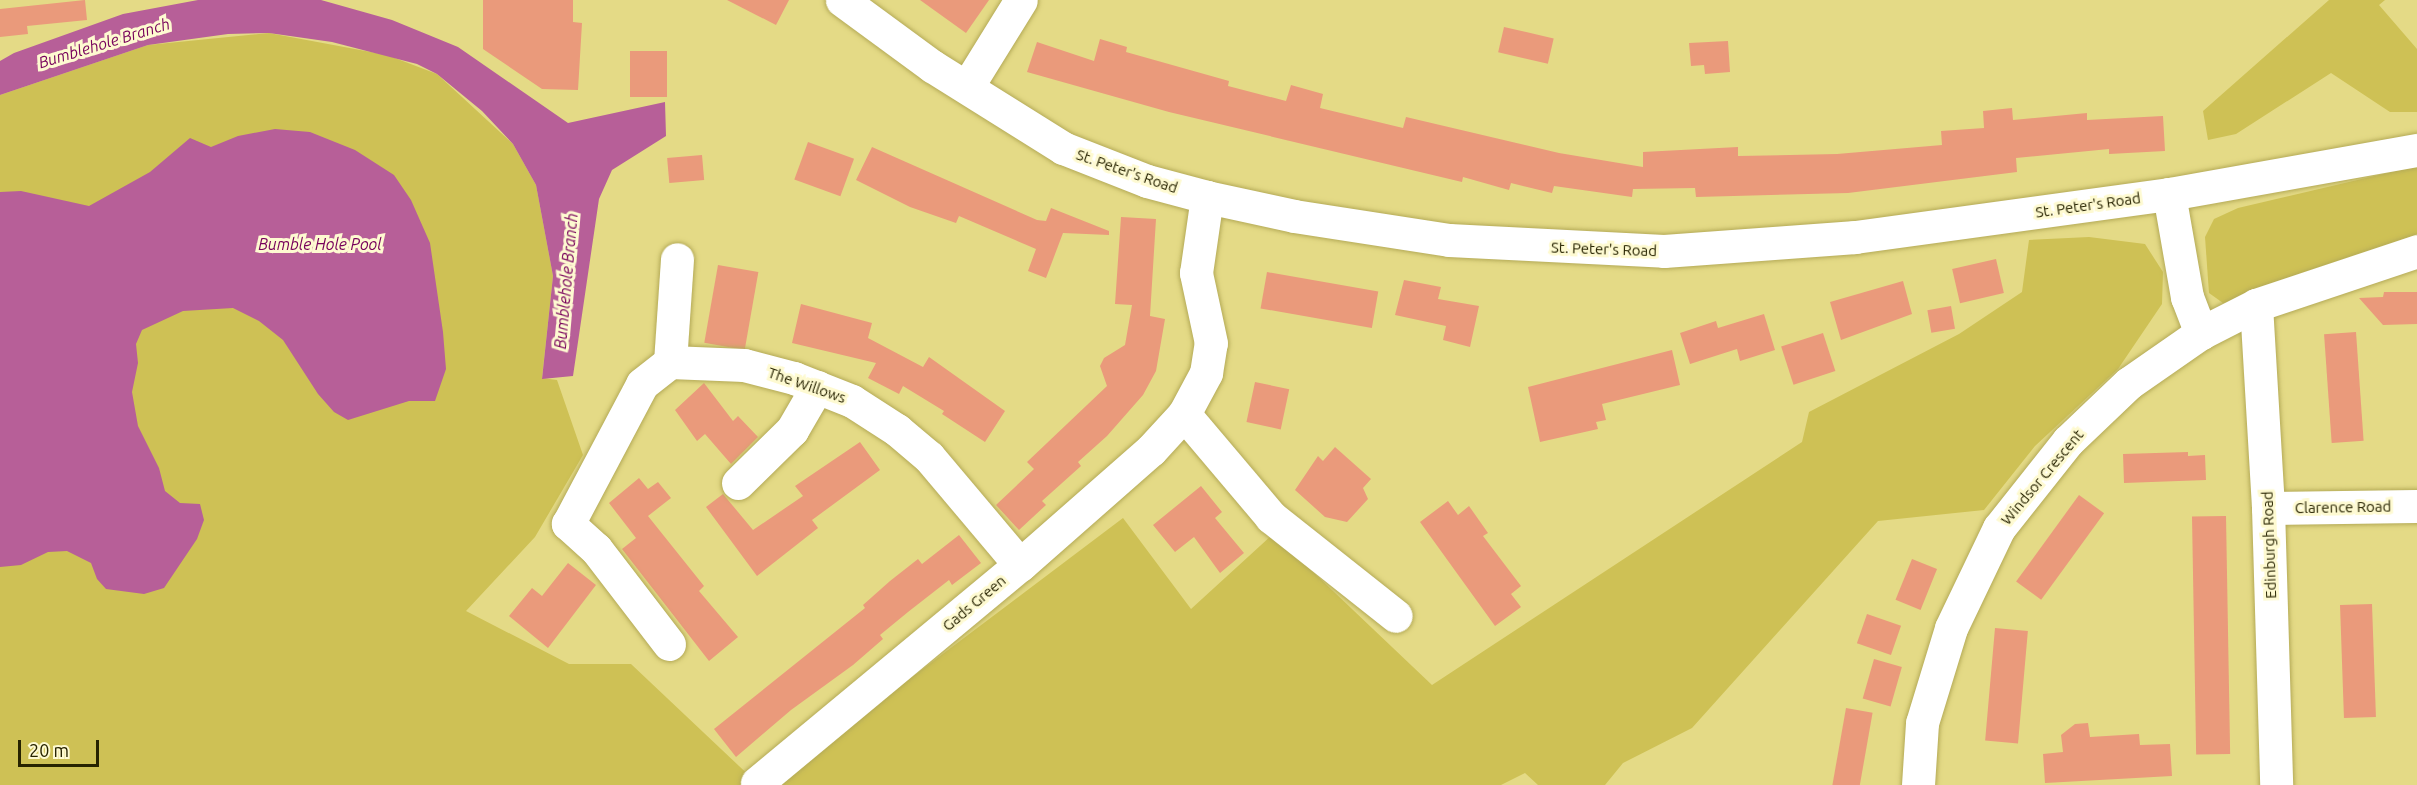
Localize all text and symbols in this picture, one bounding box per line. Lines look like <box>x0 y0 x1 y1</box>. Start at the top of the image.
water label: Bumblehole Branch <box>36 14 172 72</box>
street label: St. Peter's Road <box>1074 145 1180 197</box>
street label: St. Peter's Road <box>2034 189 2142 221</box>
water label: Bumblehole Branch <box>550 212 582 350</box>
water label: Bumble Hole Pool <box>258 234 382 254</box>
street label: St. Peter's Road <box>1551 238 1657 260</box>
street label: The Willows <box>766 363 848 407</box>
street label: Windsor Crescent <box>1997 426 2087 528</box>
street label: Edinburgh Road <box>2258 491 2280 599</box>
street label: Clarence Road <box>2295 497 2391 517</box>
street label: Gads Green <box>939 571 1009 635</box>
scale bar <box>21 728 102 766</box>
text: 20 m <box>29 740 69 760</box>

